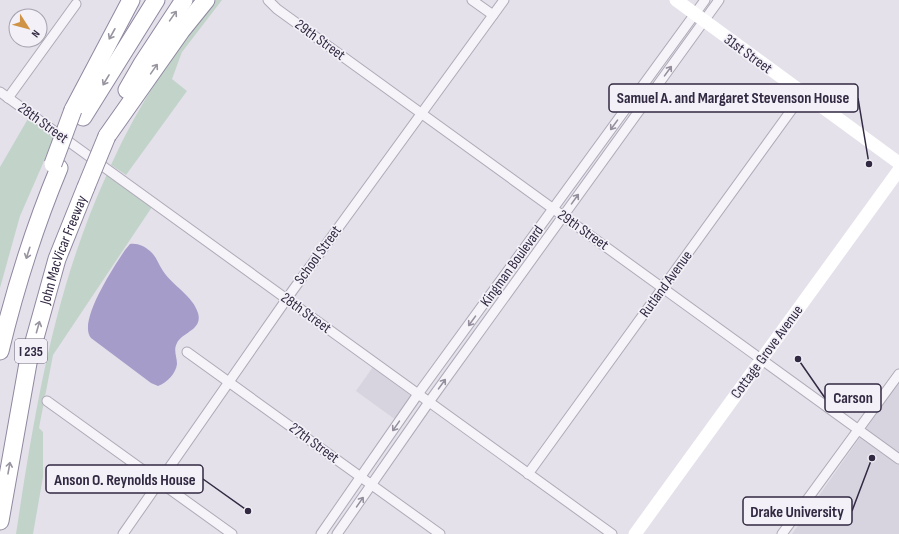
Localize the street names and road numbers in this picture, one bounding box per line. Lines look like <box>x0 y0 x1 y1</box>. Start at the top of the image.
street label: 29th Street <box>291 15 349 65</box>
street label: 31st Street <box>720 30 776 78</box>
street label: 28th Street <box>14 98 72 148</box>
street label: John MacVicar Freeway <box>35 192 91 308</box>
street label: 29th Street <box>554 206 613 255</box>
street label: School Street <box>290 222 346 288</box>
street label: Kingman Boulevard <box>476 222 548 310</box>
street label: Rutland Avenue <box>635 247 697 321</box>
street label: 28th Street <box>277 288 335 338</box>
street label: Cottage Grove Avenue <box>727 302 807 402</box>
road number: I 235 <box>15 339 47 363</box>
street label: 27th Street <box>285 418 343 468</box>

